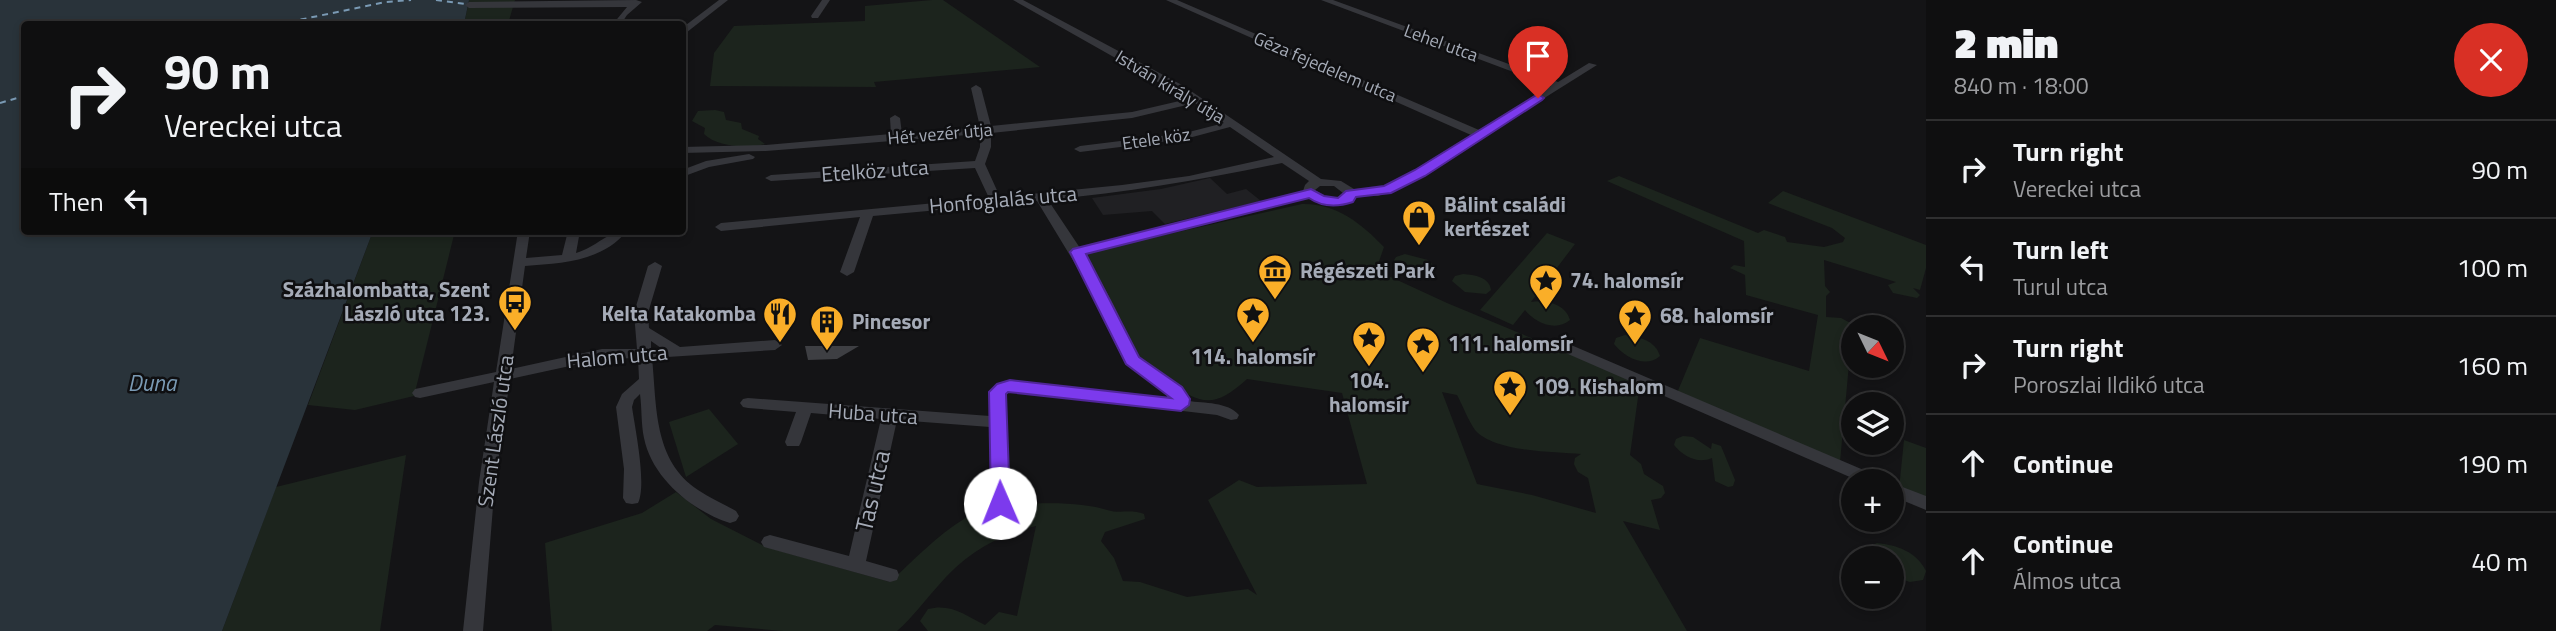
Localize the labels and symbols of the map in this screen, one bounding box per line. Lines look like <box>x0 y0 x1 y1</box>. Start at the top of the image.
street label: Lehel utca <box>1400 17 1482 68</box>
street label: Géza fejedelem utca <box>1250 24 1401 109</box>
pin <box>1508 26 1568 98</box>
street label: István király útja <box>1110 43 1230 130</box>
street label: Hét vezér útja <box>886 115 994 152</box>
street label: Etele köz <box>1120 120 1192 157</box>
street label: Etelköz utca <box>820 150 930 190</box>
street label: Honfoglalás utca <box>928 177 1079 221</box>
place label: Bálint családi kertészet <box>1444 188 1566 244</box>
shop icon: Bálint családi kertészet <box>1400 198 1438 247</box>
museum icon: Régészeti Park <box>1256 252 1294 301</box>
place label: Régészeti Park <box>1300 254 1435 286</box>
place icon: 74. halomsír <box>1527 262 1565 311</box>
place label: 74. halomsír <box>1570 264 1684 296</box>
place label: Százhalombatta, Szent László utca 123. <box>283 273 490 329</box>
bus stop icon: Százhalombatta, Szent László utca 123. <box>496 283 534 332</box>
restaurant icon: Kelta Katakomba <box>761 295 799 344</box>
place icon: 114. halomsír <box>1234 295 1272 344</box>
place label: Kelta Katakomba <box>602 297 756 329</box>
place icon: 68. halomsír <box>1616 297 1654 346</box>
place label: 68. halomsír <box>1660 299 1774 331</box>
building icon: Pincesor <box>808 303 846 352</box>
place label: Pincesor <box>852 305 930 337</box>
north arrow <box>1841 315 1904 378</box>
place icon: 104. halomsír <box>1350 319 1388 368</box>
place icon: 111. halomsír <box>1404 325 1442 374</box>
place label: 111. halomsír <box>1448 327 1573 359</box>
street label: Halom utca <box>565 336 669 376</box>
place label: 114. halomsír <box>1190 340 1316 372</box>
street label: Szent László utca <box>468 352 522 509</box>
place label: 104. halomsír <box>1329 364 1409 420</box>
water label: Duna <box>128 365 178 400</box>
place icon: 109. Kishalom <box>1491 368 1529 417</box>
place label: 109. Kishalom <box>1534 370 1664 402</box>
street label: Huba utca <box>827 394 919 432</box>
street label: Tas utca <box>845 446 899 535</box>
position arrow <box>963 466 1037 540</box>

